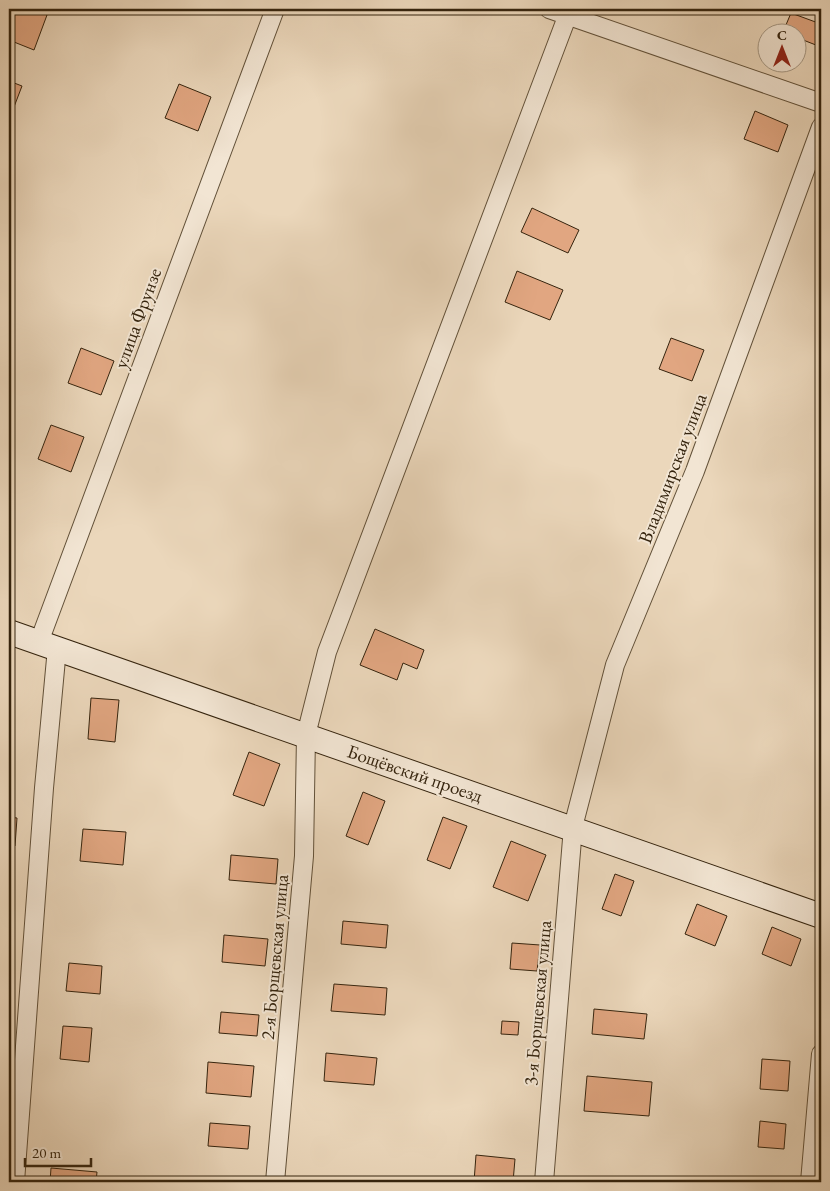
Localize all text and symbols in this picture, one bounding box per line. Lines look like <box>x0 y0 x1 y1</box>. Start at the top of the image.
north arrow <box>758 22 808 72</box>
text: С <box>777 26 787 44</box>
street label: улица Фрунзе <box>108 265 167 372</box>
street label: Владимирская улица <box>632 389 713 547</box>
street label: Бощёвский проезд <box>344 739 486 808</box>
street label: 2-я Борщевская улица <box>255 873 294 1041</box>
street label: 3-я Борщевская улица <box>518 919 557 1087</box>
scale bar <box>25 1136 91 1168</box>
text: 20 m <box>32 1143 61 1162</box>

